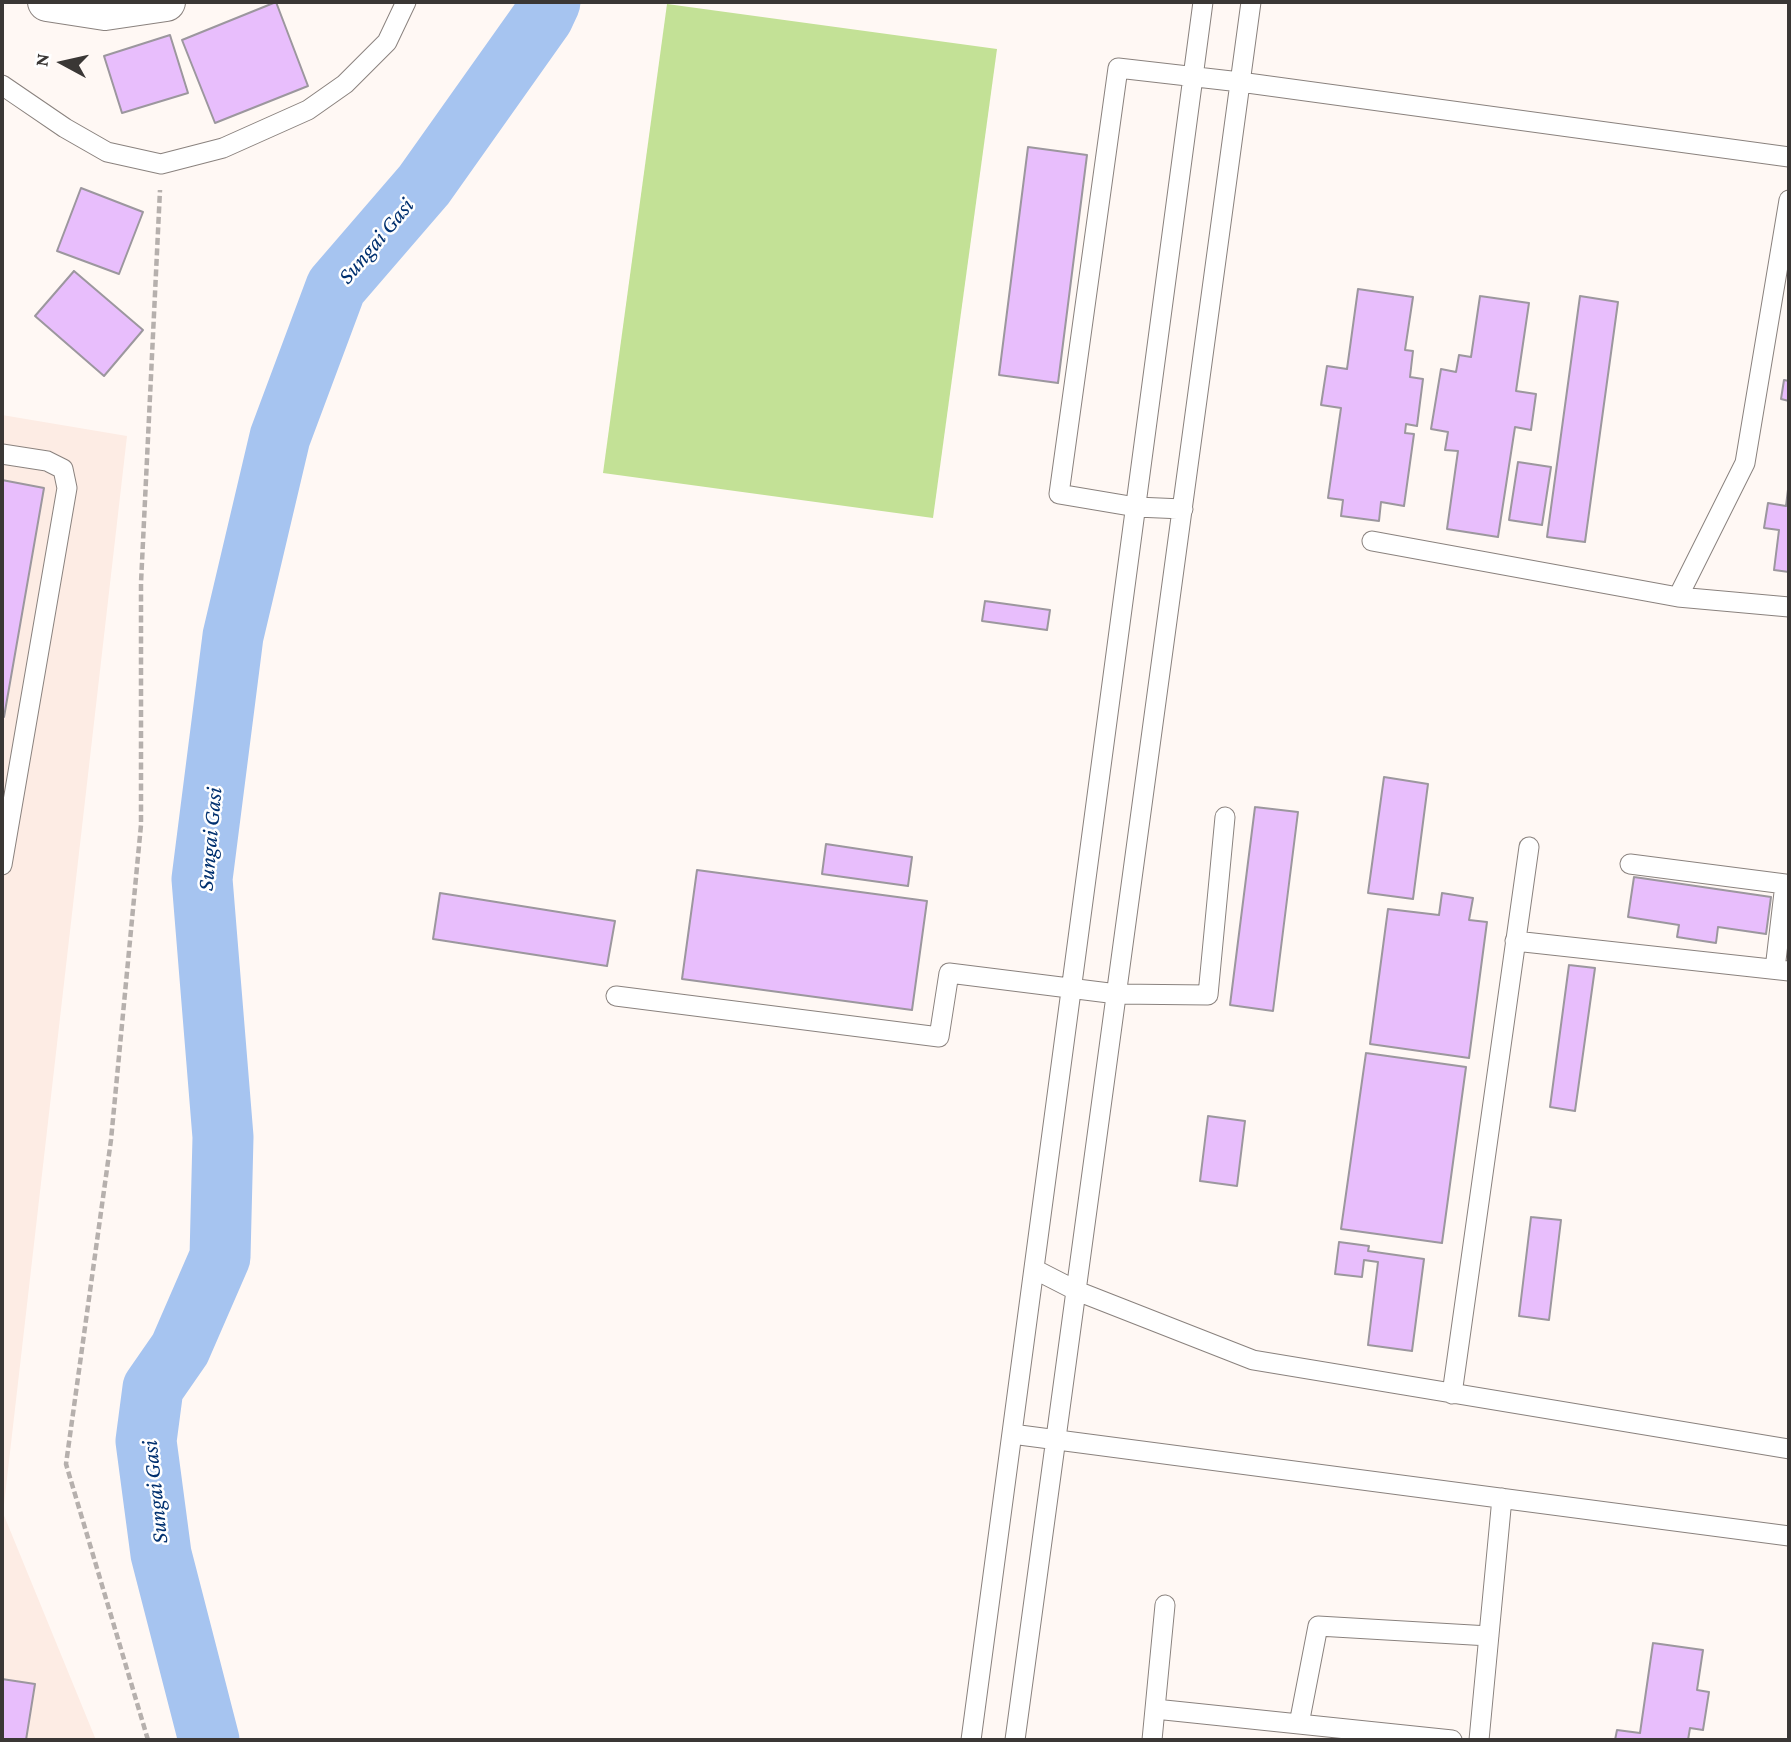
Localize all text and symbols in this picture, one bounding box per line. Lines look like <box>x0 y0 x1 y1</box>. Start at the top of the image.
north arrow <box>28 28 98 98</box>
text: N <box>30 52 53 68</box>
water label: Sungai Gasi <box>332 192 420 290</box>
water label: Sungai Gasi <box>192 786 228 892</box>
water label: Sungai Gasi <box>136 1439 174 1545</box>

